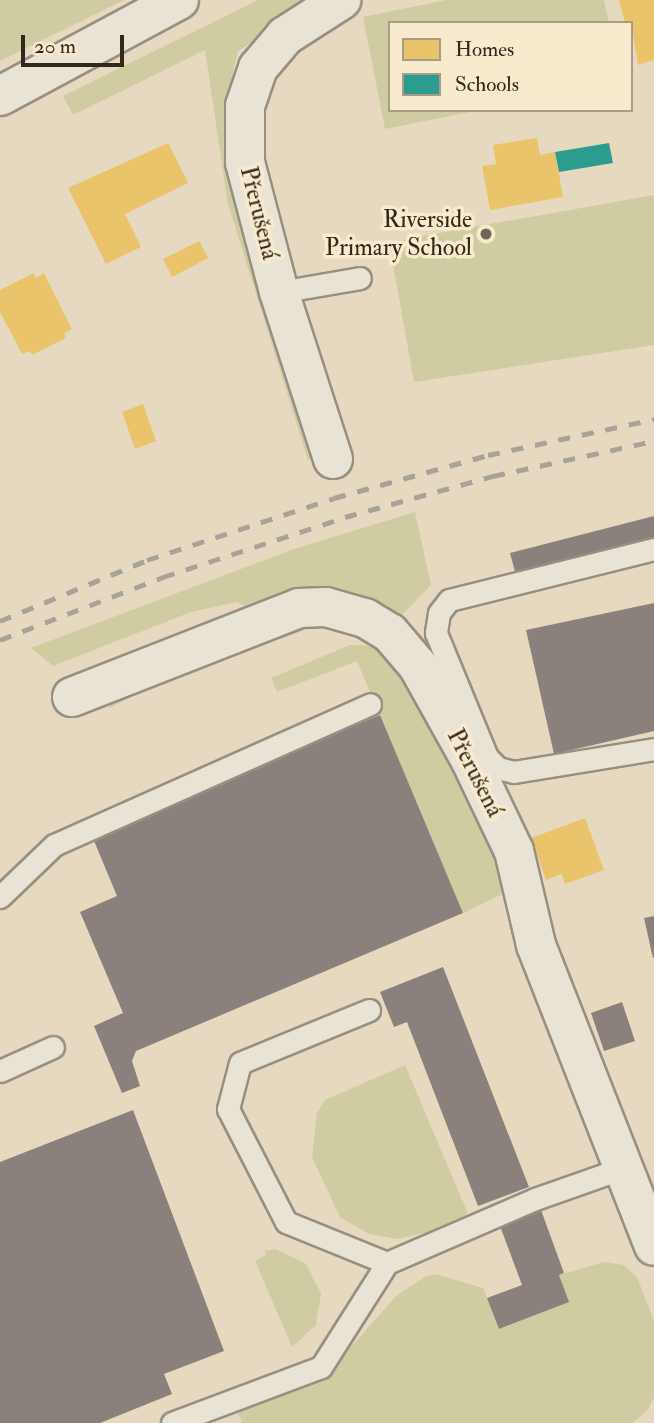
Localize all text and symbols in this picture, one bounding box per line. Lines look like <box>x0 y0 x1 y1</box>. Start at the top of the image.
scale bar <box>24 21 128 65</box>
legend <box>388 21 633 112</box>
text: 20 m <box>34 33 76 60</box>
text: Homes <box>455 36 514 63</box>
text: Schools <box>455 71 519 98</box>
street label: Přerušená <box>234 164 284 262</box>
place label: Riverside Primary School <box>325 206 472 262</box>
marker: Riverside Primary School <box>478 226 494 242</box>
street label: Přerušená <box>441 724 509 822</box>

